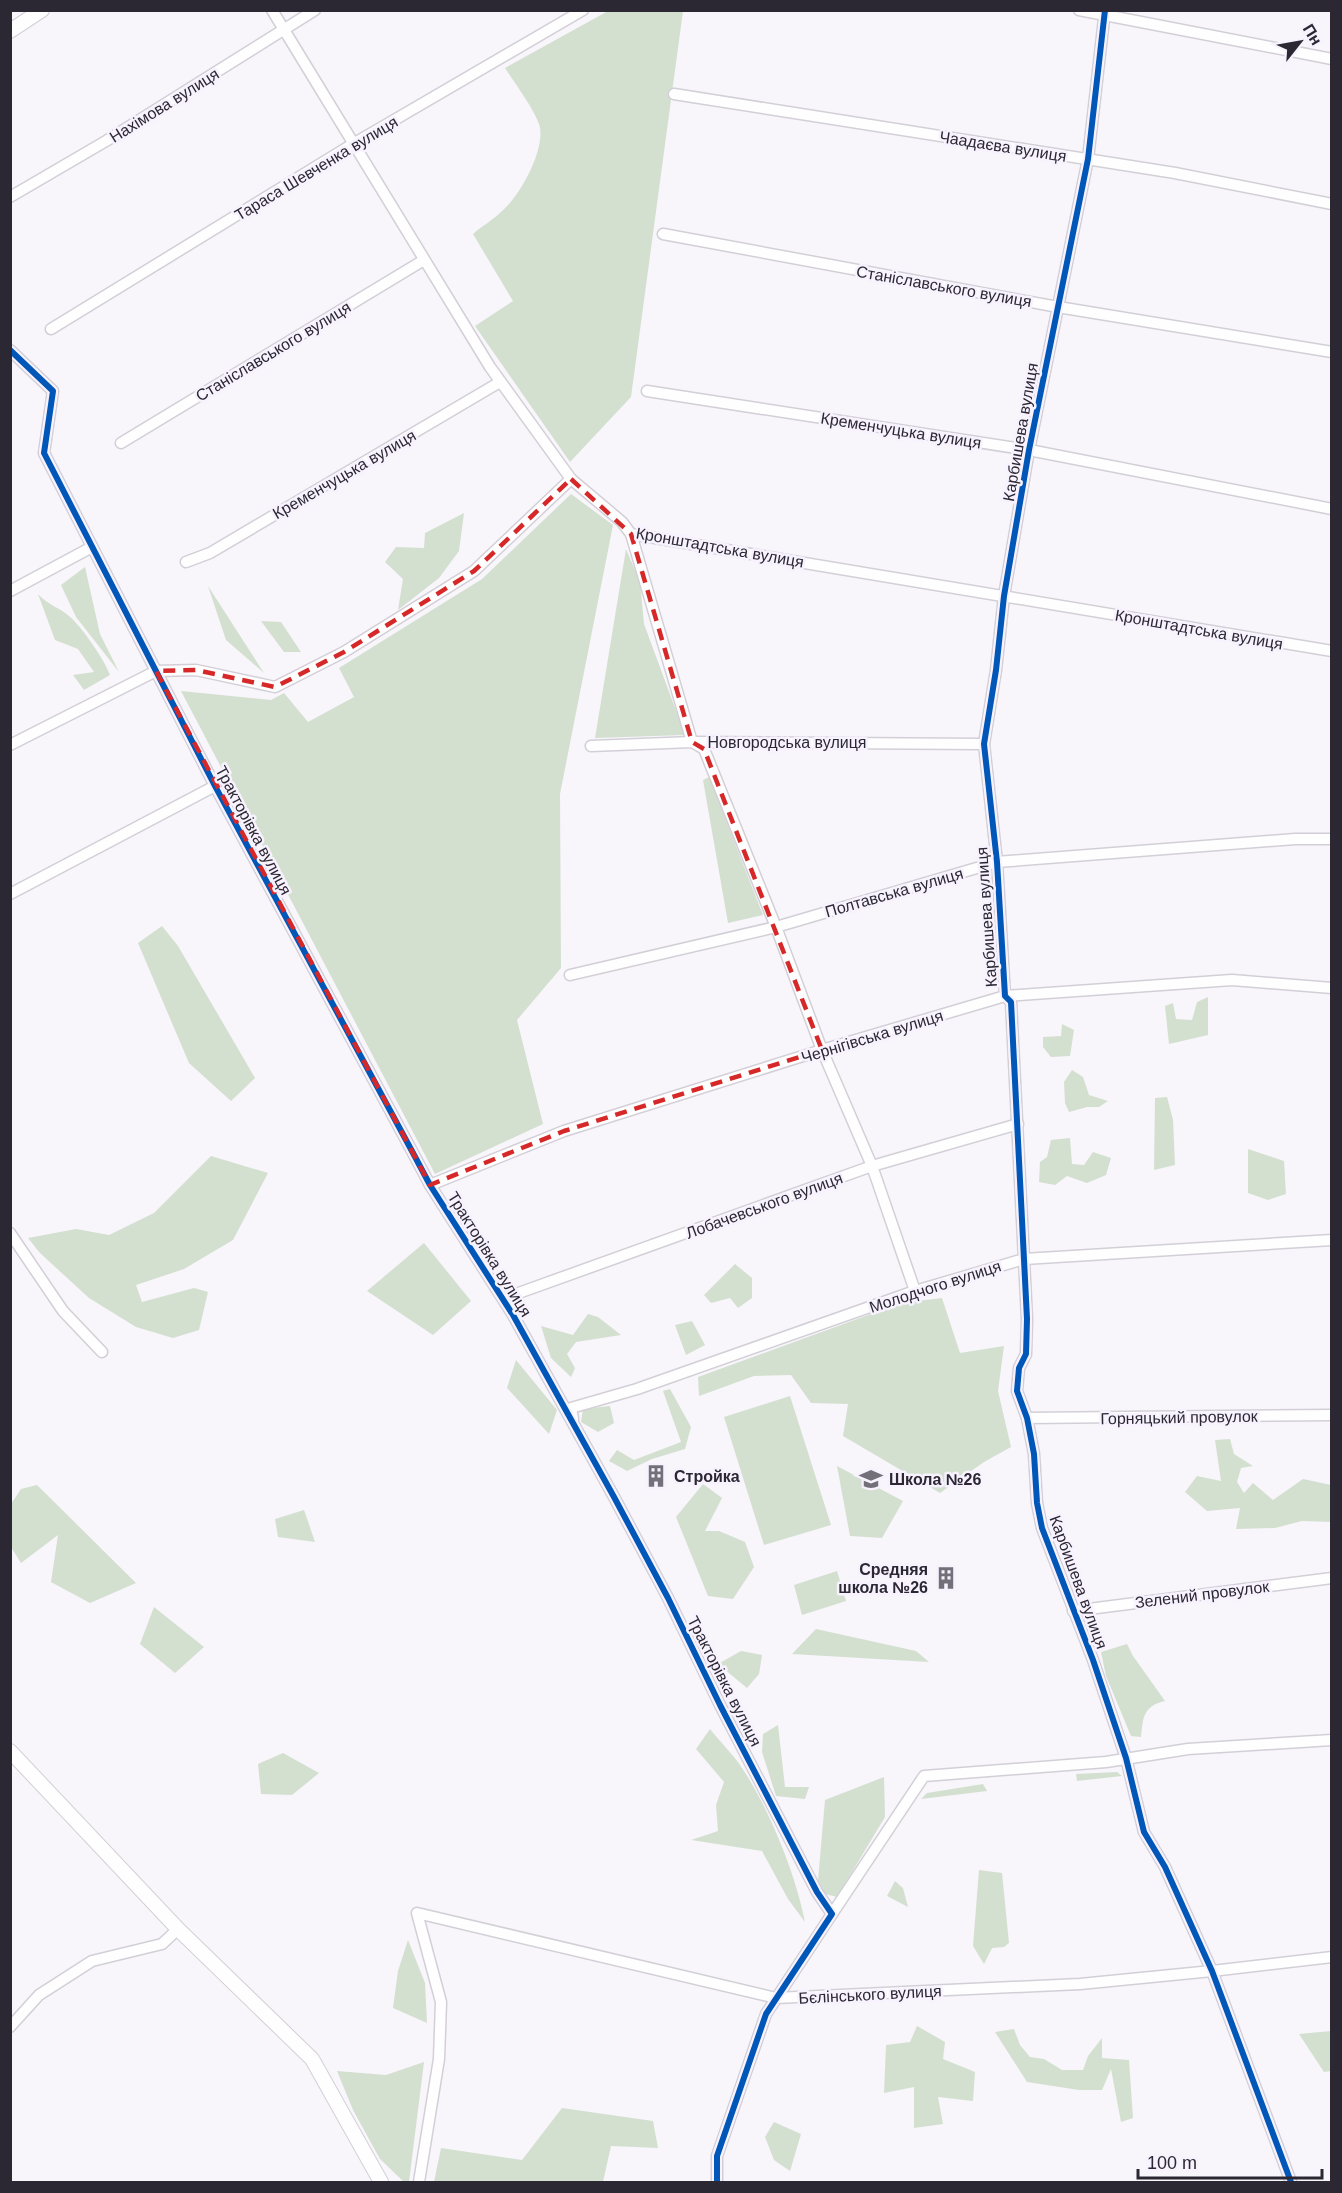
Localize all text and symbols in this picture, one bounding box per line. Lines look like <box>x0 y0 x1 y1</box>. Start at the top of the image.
north arrow <box>1270 12 1330 72</box>
text: Пн <box>1300 21 1325 48</box>
street label: Нахімова вулиця <box>107 65 222 146</box>
street label: Тараса Шевченка вулиця <box>232 113 401 224</box>
street label: Чаадаєва вулиця <box>938 128 1068 165</box>
street label: Станіславського вулиця <box>855 263 1033 310</box>
street label: Станіславського вулиця <box>193 298 354 404</box>
street label: Карбишева вулиця <box>1000 361 1041 503</box>
street label: Кременчуцька вулиця <box>819 409 982 452</box>
street label: Кременчуцька вулиця <box>270 427 419 522</box>
street label: Кронштадтська вулиця <box>635 524 805 571</box>
street label: Кронштадтська вулиця <box>1114 606 1284 653</box>
street label: Новгородська вулиця <box>707 734 867 751</box>
street label: Тракторівка вулиця <box>212 763 295 898</box>
street label: Карбишева вулиця <box>973 846 1000 988</box>
street label: Полтавська вулиця <box>823 865 965 920</box>
street label: Чернігівська вулиця <box>799 1007 945 1066</box>
street label: Лобачевського вулиця <box>684 1169 845 1242</box>
street label: Тракторівка вулиця <box>444 1189 535 1320</box>
street label: Молодчого вулиця <box>867 1257 1003 1316</box>
street label: Горняцький провулок <box>1100 1408 1259 1427</box>
building icon: Стройка <box>643 1463 669 1489</box>
school or university icon: Школа №26 <box>858 1466 884 1492</box>
place label: Стройка <box>674 1468 740 1485</box>
place label: Школа №26 <box>889 1471 981 1488</box>
street label: Карбишева вулиця <box>1047 1513 1111 1651</box>
place label: Средняя школа №26 <box>838 1561 928 1596</box>
building icon: Средняя школа №26 <box>933 1565 959 1591</box>
street label: Зелений провулок <box>1134 1578 1271 1611</box>
street label: Тракторівка вулиця <box>684 1613 765 1749</box>
street label: Бєлінського вулиця <box>798 1982 942 2007</box>
scale bar <box>1138 2142 1322 2180</box>
text: 100 m <box>1147 2153 1197 2173</box>

